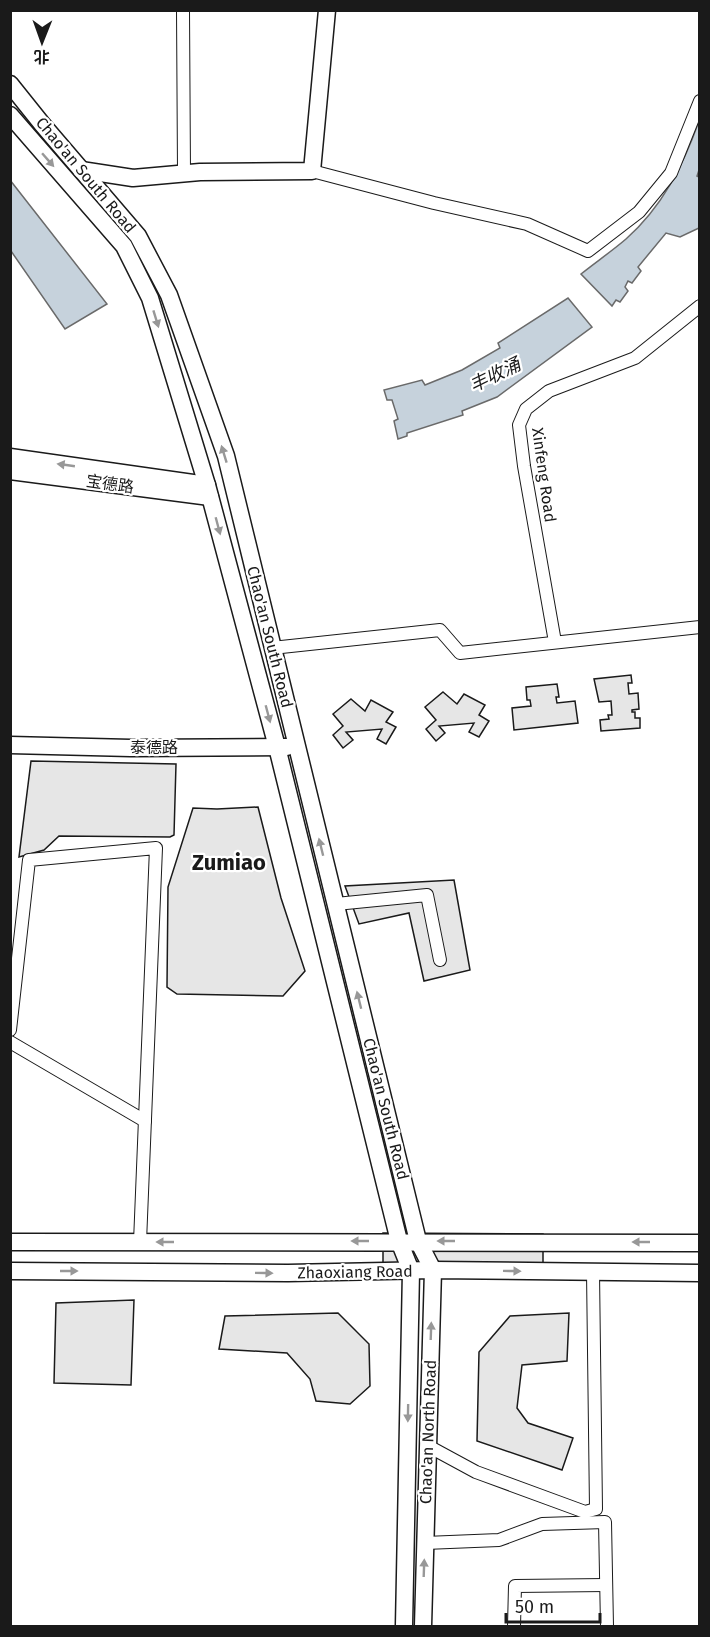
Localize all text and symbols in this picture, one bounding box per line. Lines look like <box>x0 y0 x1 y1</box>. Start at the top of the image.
north arrow <box>12 12 72 72</box>
text: 北 <box>34 47 50 66</box>
street label: Chao'an South Road <box>32 113 140 237</box>
one-way arrow <box>41 152 54 167</box>
one-way arrow <box>152 310 162 328</box>
water label: 丰收涌 <box>466 352 526 397</box>
street label: Xinfeng Road <box>528 427 560 523</box>
one-way arrow <box>219 445 228 463</box>
one-way arrow <box>57 460 76 469</box>
street label: 宝德路 <box>85 471 135 497</box>
one-way arrow <box>214 517 223 535</box>
street label: Chao'an South Road <box>243 564 297 710</box>
one-way arrow <box>264 705 274 723</box>
street label: 泰德路 <box>130 738 178 757</box>
one-way arrow <box>316 838 326 856</box>
district label: Zumiao <box>192 849 266 876</box>
one-way arrow <box>354 991 364 1010</box>
street label: Chao'an South Road <box>359 1036 413 1182</box>
one-way arrow <box>350 1236 369 1246</box>
one-way arrow <box>437 1236 456 1246</box>
one-way arrow <box>155 1237 174 1246</box>
one-way arrow <box>632 1237 651 1247</box>
street label: Zhaoxiang Road <box>297 1261 413 1283</box>
one-way arrow <box>59 1266 78 1276</box>
one-way arrow <box>503 1266 522 1276</box>
one-way arrow <box>254 1268 273 1278</box>
one-way arrow <box>426 1322 436 1341</box>
street label: Chao'an North Road <box>416 1360 440 1504</box>
one-way arrow <box>403 1404 413 1423</box>
one-way arrow <box>419 1559 429 1578</box>
scale bar <box>506 1586 600 1624</box>
text: 50 m <box>515 1596 554 1618</box>

